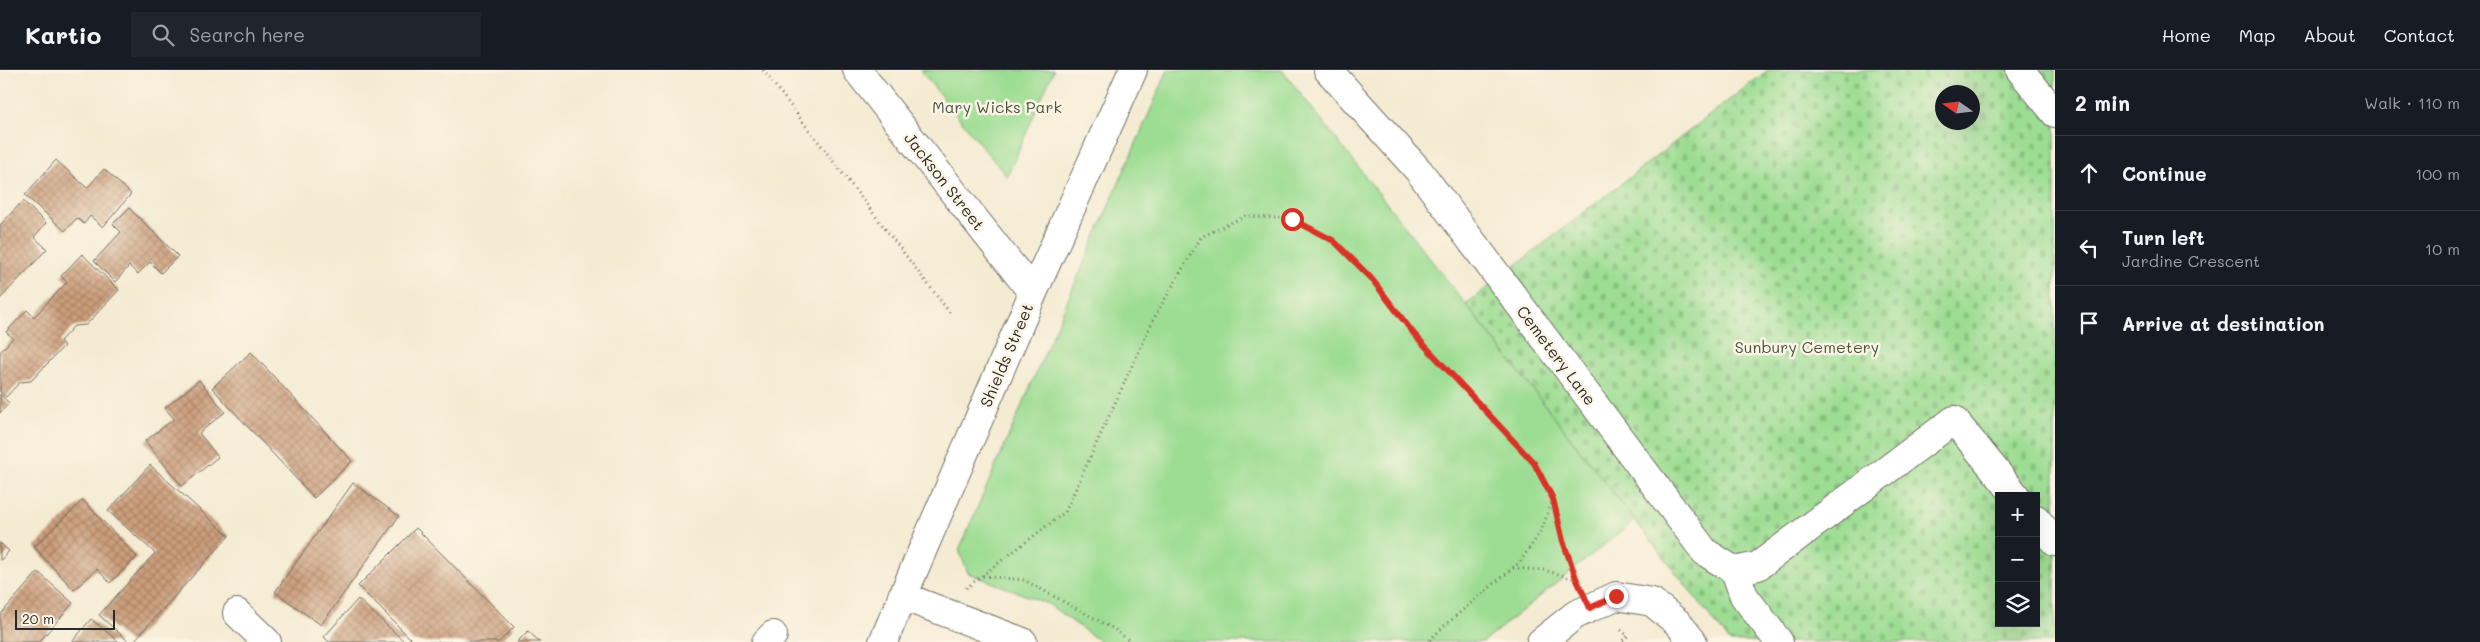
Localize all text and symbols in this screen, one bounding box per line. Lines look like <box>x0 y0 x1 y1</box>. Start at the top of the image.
search box <box>131 12 481 57</box>
text: Kartio <box>25 19 101 50</box>
icon: search <box>149 21 177 49</box>
text: Search here <box>189 22 305 47</box>
text: Home <box>2162 23 2211 47</box>
text: Map <box>2239 23 2275 47</box>
text: About <box>2303 23 2356 47</box>
text: Contact <box>2384 23 2455 47</box>
north arrow <box>1935 85 1980 130</box>
text: 2 min <box>2075 89 2130 116</box>
text: Walk · 110 m <box>2364 92 2460 113</box>
park label: Mary Wicks Park <box>932 96 1062 117</box>
street label: Jackson Street <box>900 128 990 234</box>
icon: ahead <box>2075 159 2103 187</box>
text: Continue <box>2122 161 2207 186</box>
text: 100 m <box>2415 163 2460 184</box>
route start <box>1281 208 1304 231</box>
text: Turn left <box>2122 225 2205 250</box>
icon: left <box>2075 234 2103 262</box>
text: 10 m <box>2425 238 2460 259</box>
text: Jardine Crescent <box>2122 250 2260 271</box>
street label: Shields Street <box>975 300 1037 410</box>
street label: Cemetery Lane <box>1513 301 1601 409</box>
icon: arrive <box>2075 309 2103 337</box>
text: Arrive at destination <box>2122 311 2325 336</box>
park label: Sunbury Cemetery <box>1735 336 1879 357</box>
map controls <box>1995 492 2040 627</box>
button: + <box>1995 492 2040 537</box>
button: − <box>1995 537 2040 582</box>
button: layers <box>1995 582 2040 627</box>
route end <box>1605 585 1628 608</box>
scale bar <box>15 607 115 630</box>
text: 20 m <box>22 609 54 628</box>

